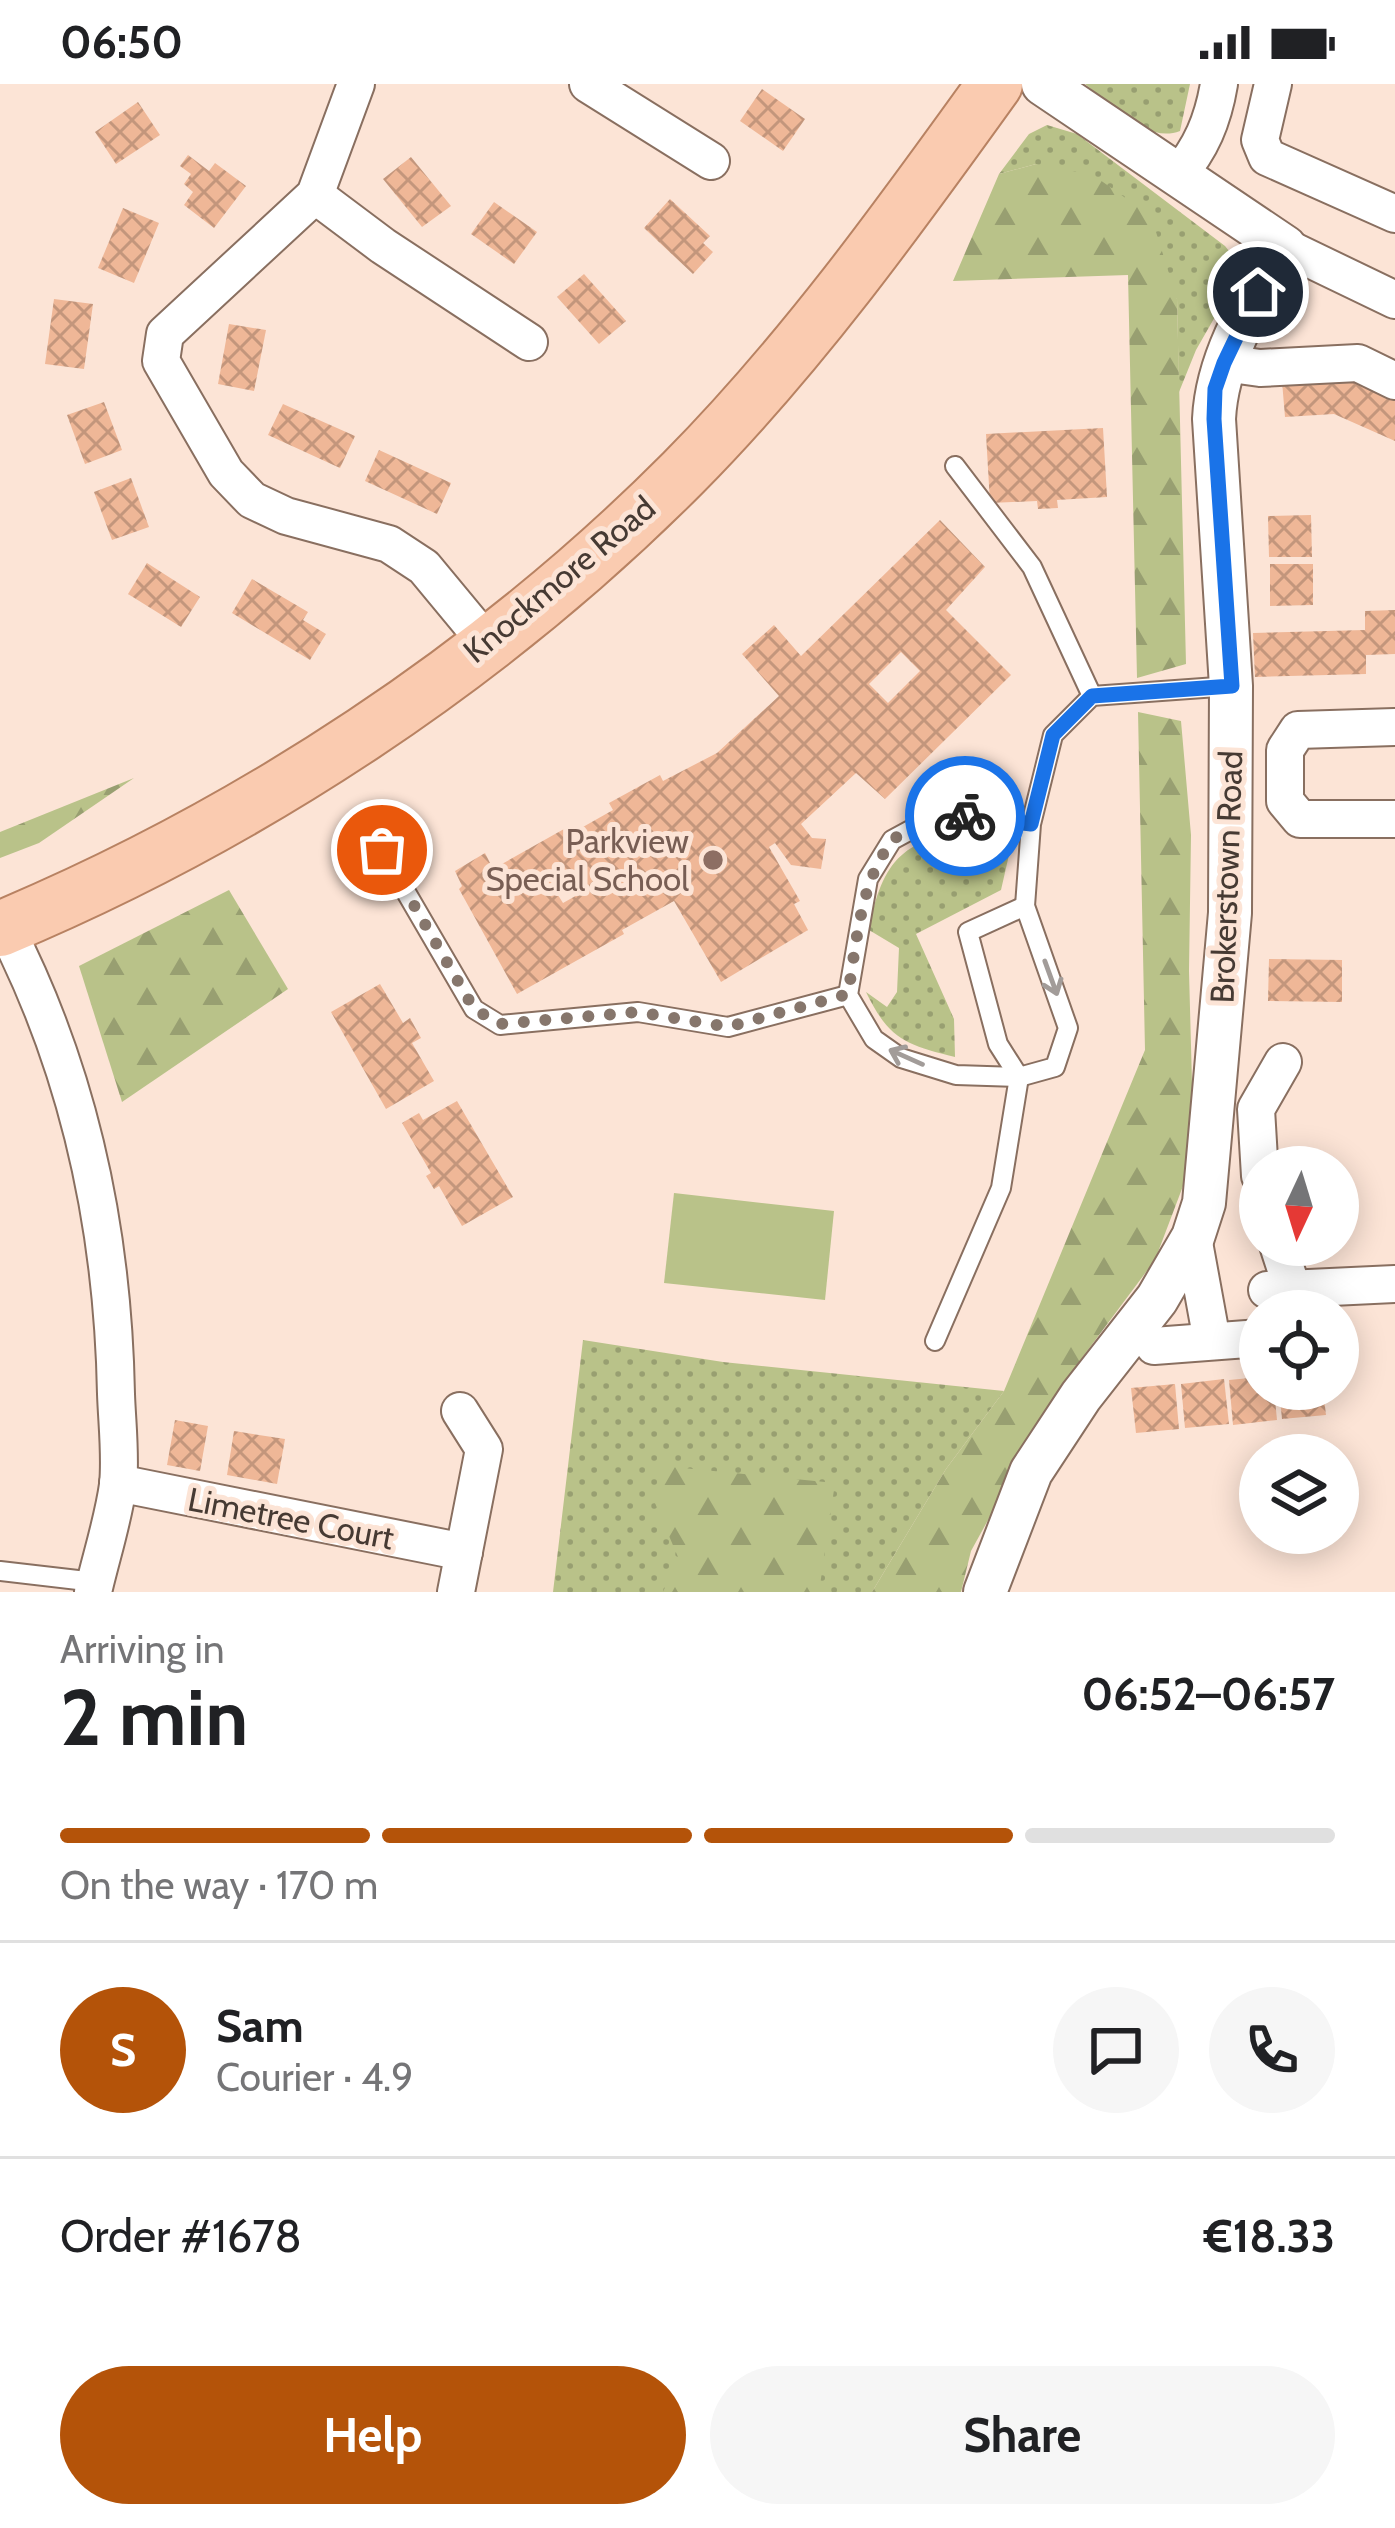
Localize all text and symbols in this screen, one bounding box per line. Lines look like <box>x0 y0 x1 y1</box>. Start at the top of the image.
text: 06:50 <box>60 15 183 69</box>
pin <box>1207 241 1309 343</box>
icon: home <box>1225 259 1291 325</box>
street label: Knockmore Road <box>455 487 663 671</box>
street label: Brokerstown Road <box>1202 750 1250 1004</box>
courier <box>905 756 1025 876</box>
icon: bike <box>932 783 998 849</box>
pin <box>331 799 433 901</box>
icon: bag <box>349 817 415 883</box>
place label: Parkview Special School <box>485 821 689 899</box>
marker: Parkview Special School <box>700 847 726 873</box>
one-way arrow <box>1042 959 1063 996</box>
one-way arrow <box>889 1044 925 1066</box>
north arrow <box>1239 1146 1359 1266</box>
map controls <box>1239 1146 1359 1554</box>
button: locate <box>1239 1290 1359 1410</box>
button: layers <box>1239 1434 1359 1554</box>
street label: Limetree Court <box>185 1478 397 1558</box>
text: Arriving in <box>60 1625 224 1673</box>
text: 06:52–06:57 <box>1081 1667 1335 1721</box>
text: 2 min <box>60 1670 248 1765</box>
text: On the way · 170 m <box>60 1861 378 1909</box>
button: chat <box>1053 1987 1179 2113</box>
button: phone <box>1209 1987 1335 2113</box>
text: Sam <box>216 1999 304 2053</box>
text: S <box>110 2023 136 2077</box>
text: Courier · 4.9 <box>216 2053 413 2101</box>
text: Order #1678 <box>60 2209 302 2263</box>
text: €18.33 <box>1204 2209 1335 2263</box>
button: Help <box>60 2366 686 2504</box>
button: Share <box>710 2366 1335 2504</box>

